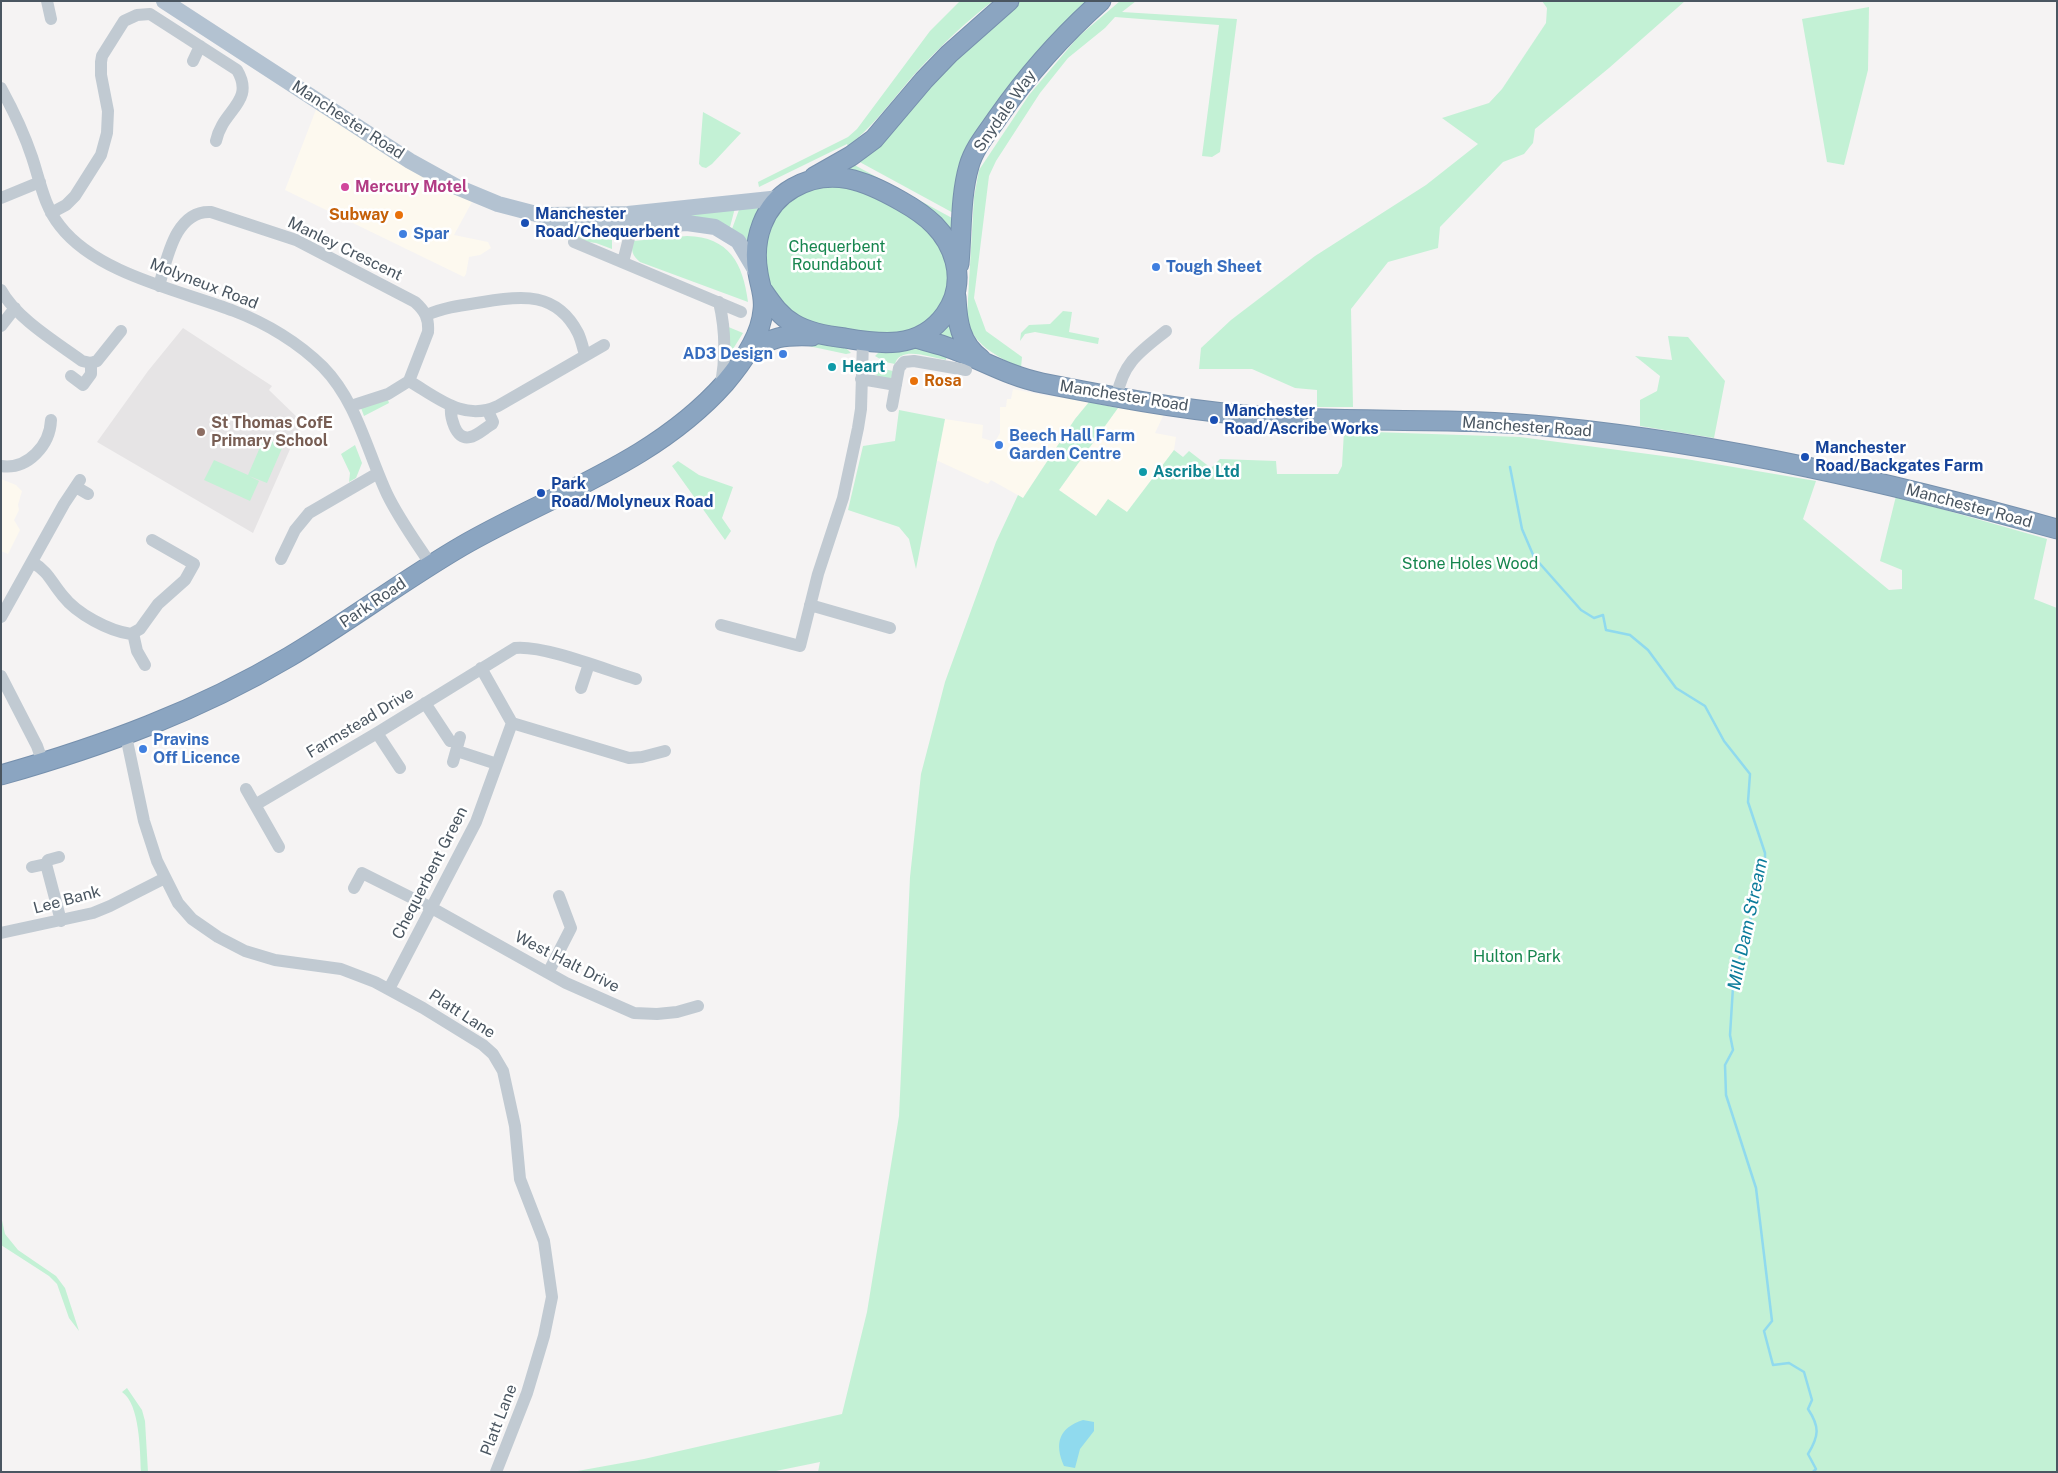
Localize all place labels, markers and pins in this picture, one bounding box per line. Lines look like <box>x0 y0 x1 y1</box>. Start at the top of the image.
place label: Mercury Motel <box>355 177 467 197</box>
marker: Mercury Motel <box>339 181 351 193</box>
place label: Manchester Road/Chequerbent <box>535 204 680 242</box>
place label: Subway <box>329 205 389 225</box>
marker: Subway <box>393 209 405 221</box>
marker: Manchester Road/Chequerbent <box>519 217 531 229</box>
place label: Spar <box>413 224 449 244</box>
marker: Spar <box>397 228 409 240</box>
place label: Tough Sheet <box>1166 257 1262 277</box>
marker: Tough Sheet <box>1150 261 1162 273</box>
place label: AD3 Design <box>683 344 773 364</box>
marker: AD3 Design <box>777 348 789 360</box>
place label: Heart <box>842 357 886 377</box>
marker: Heart <box>826 361 838 373</box>
place label: Rosa <box>924 371 962 391</box>
marker: Rosa <box>908 375 920 387</box>
place label: Manchester Road/Ascribe Works <box>1224 401 1379 439</box>
place label: St Thomas CofE Primary School <box>211 413 333 451</box>
marker: Manchester Road/Ascribe Works <box>1208 414 1220 426</box>
marker: St Thomas CofE Primary School <box>195 426 207 438</box>
place label: Beech Hall Farm Garden Centre <box>1009 426 1135 464</box>
place label: Manchester Road/Backgates Farm <box>1815 438 1983 476</box>
marker: Beech Hall Farm Garden Centre <box>993 439 1005 451</box>
marker: Manchester Road/Backgates Farm <box>1799 451 1811 463</box>
place label: Ascribe Ltd <box>1153 462 1240 482</box>
marker: Ascribe Ltd <box>1137 466 1149 478</box>
place label: Park Road/Molyneux Road <box>551 474 713 512</box>
marker: Park Road/Molyneux Road <box>535 487 547 499</box>
place label: Pravins Off Licence <box>153 730 240 768</box>
marker: Pravins Off Licence <box>137 743 149 755</box>

